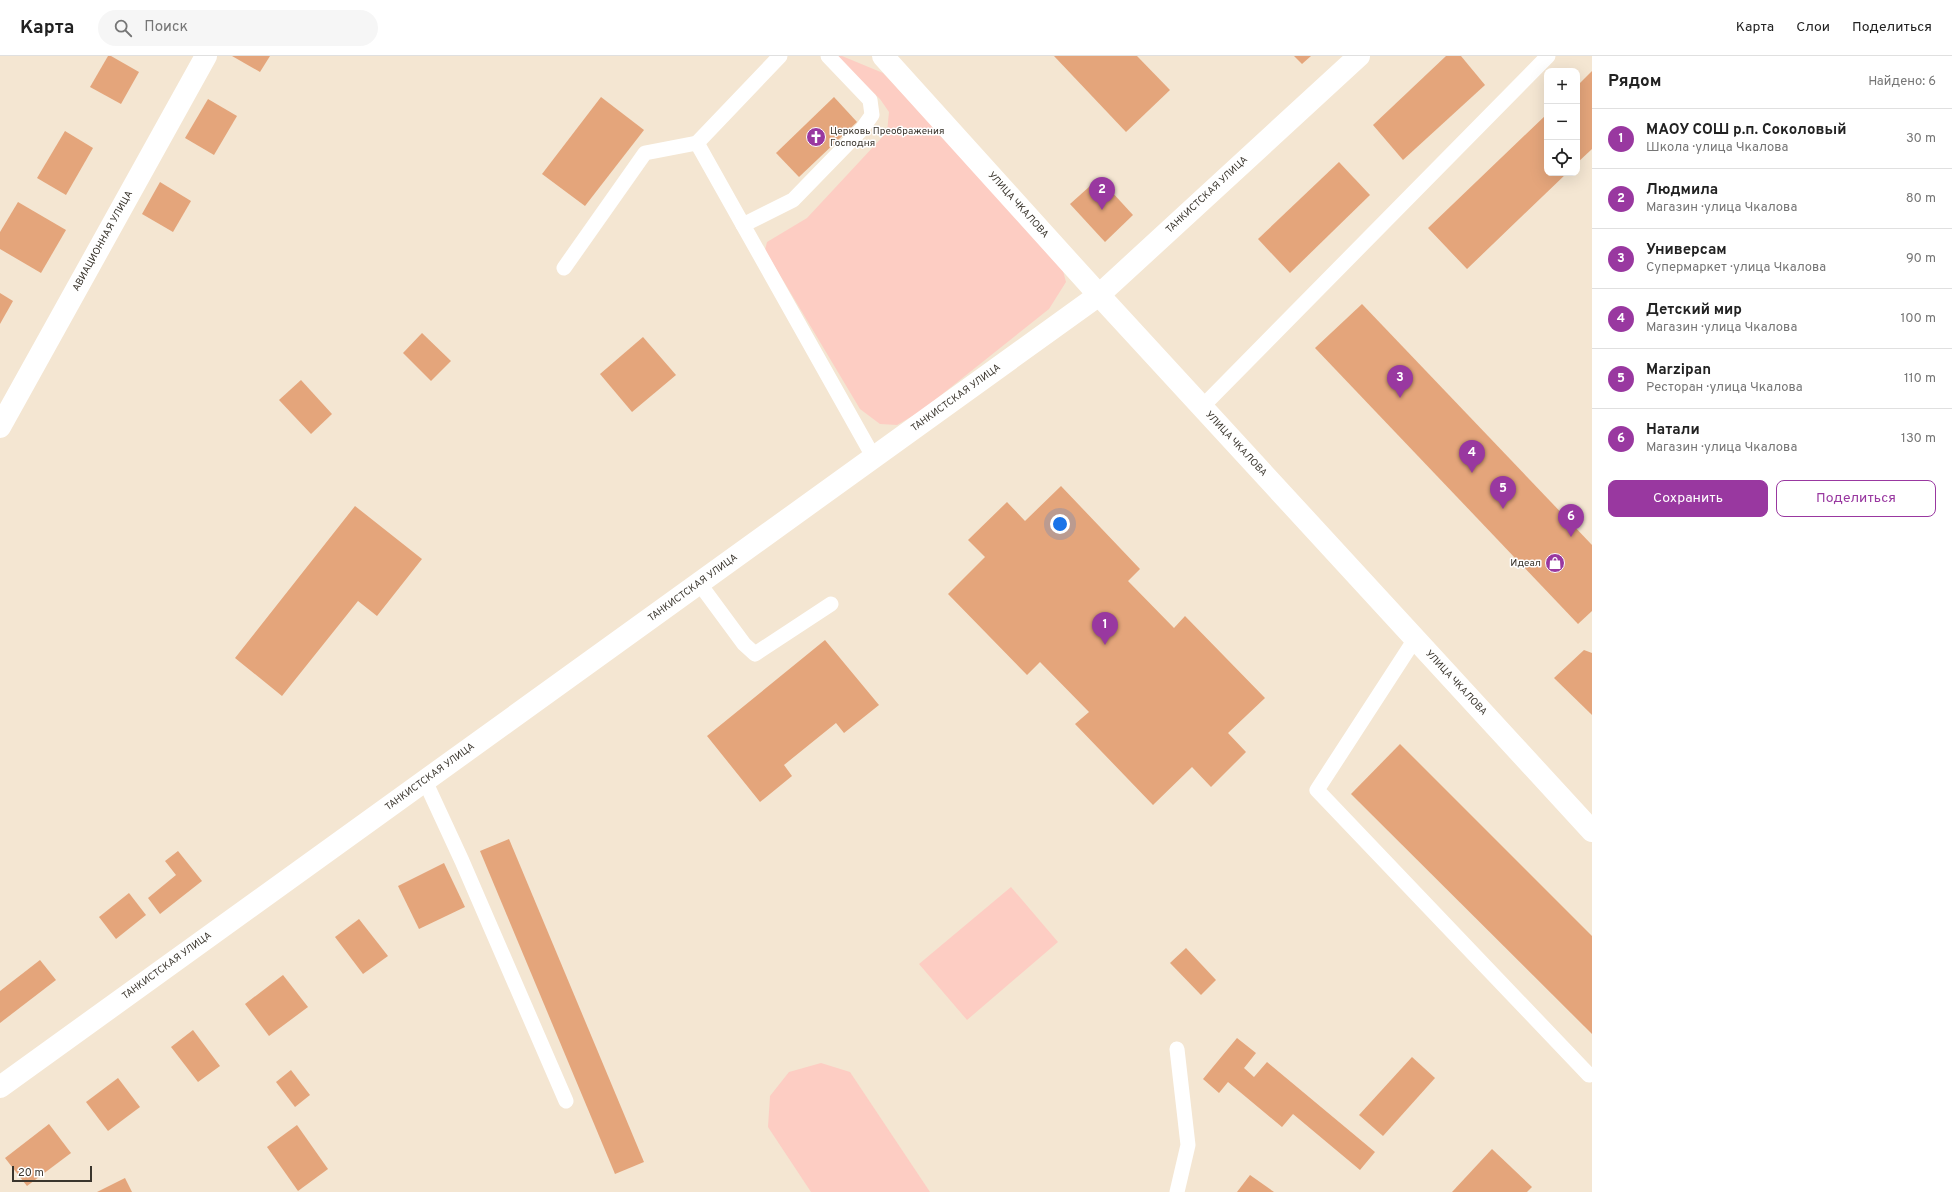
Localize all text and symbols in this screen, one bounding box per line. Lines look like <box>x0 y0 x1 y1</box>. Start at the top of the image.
search box <box>98 10 378 46</box>
text: Карта <box>20 16 74 40</box>
icon: search <box>112 17 134 39</box>
text: Поиск <box>144 18 188 37</box>
text: Карта <box>1736 19 1774 36</box>
text: Слои <box>1796 19 1830 36</box>
text: Поделиться <box>1852 19 1932 36</box>
map controls <box>1544 68 1580 176</box>
button: + <box>1544 68 1580 104</box>
text: Рядом <box>1608 71 1661 93</box>
text: Найдено: 6 <box>1868 74 1936 90</box>
button: − <box>1544 104 1580 140</box>
text: МАОУ СОШ р.п. Соколовый <box>1646 121 1847 140</box>
place label: Церковь Преображения Господня <box>830 125 945 150</box>
church icon: Церковь Преображения Господня <box>805 126 827 148</box>
text: 1 <box>1618 131 1624 147</box>
text: 30 m <box>1906 131 1936 147</box>
button: locate <box>1544 140 1580 176</box>
text: Школа · улица Чкалова <box>1646 140 1788 156</box>
street label: ТАНКИСТСКАЯ УЛИЦА <box>1163 153 1251 236</box>
street label: УЛИЦА ЧКАЛОВА <box>985 169 1051 241</box>
pin: 2 <box>1089 177 1115 210</box>
text: Людмила <box>1646 181 1718 200</box>
street label: АВИАЦИОННАЯ УЛИЦА <box>70 188 136 294</box>
text: 2 <box>1617 191 1625 207</box>
text: 80 m <box>1906 191 1936 207</box>
text: Магазин · улица Чкалова <box>1646 200 1797 216</box>
text: Универсам <box>1646 241 1727 260</box>
text: 3 <box>1617 251 1625 267</box>
text: 90 m <box>1906 251 1936 267</box>
text: Супермаркет · улица Чкалова <box>1646 260 1826 276</box>
text: Детский мир <box>1646 301 1742 320</box>
text: 4 <box>1617 311 1625 327</box>
text: 100 m <box>1900 311 1936 327</box>
text: Магазин · улица Чкалова <box>1646 320 1797 336</box>
street label: ТАНКИСТСКАЯ УЛИЦА <box>909 361 1003 435</box>
text: Marzipan <box>1646 361 1711 380</box>
pin: 3 <box>1387 365 1413 398</box>
text: 5 <box>1617 371 1625 387</box>
text: 110 m <box>1904 371 1936 387</box>
text: Ресторан · улица Чкалова <box>1646 380 1803 396</box>
street label: УЛИЦА ЧКАЛОВА <box>1202 409 1270 480</box>
text: Натали <box>1646 421 1700 440</box>
text: 6 <box>1617 431 1625 447</box>
text: 130 m <box>1901 431 1936 447</box>
pin: 4 <box>1459 440 1485 473</box>
text: Магазин · улица Чкалова <box>1646 440 1797 456</box>
pin: 5 <box>1490 476 1516 509</box>
button: Сохранить <box>1608 480 1768 517</box>
button: Поделиться <box>1776 480 1936 517</box>
pin: 6 <box>1558 504 1584 537</box>
your location <box>1050 514 1070 534</box>
street label: ТАНКИСТСКАЯ УЛИЦА <box>646 551 740 625</box>
shop icon: Идеал <box>1544 552 1566 574</box>
place label: Идеал <box>1510 557 1541 570</box>
pin: 1 <box>1092 612 1118 645</box>
street label: УЛИЦА ЧКАЛОВА <box>1422 648 1490 719</box>
street label: ТАНКИСТСКАЯ УЛИЦА <box>383 740 477 814</box>
street label: ТАНКИСТСКАЯ УЛИЦА <box>120 929 214 1003</box>
scale bar <box>12 1164 92 1183</box>
text: 20 m <box>18 1166 44 1180</box>

